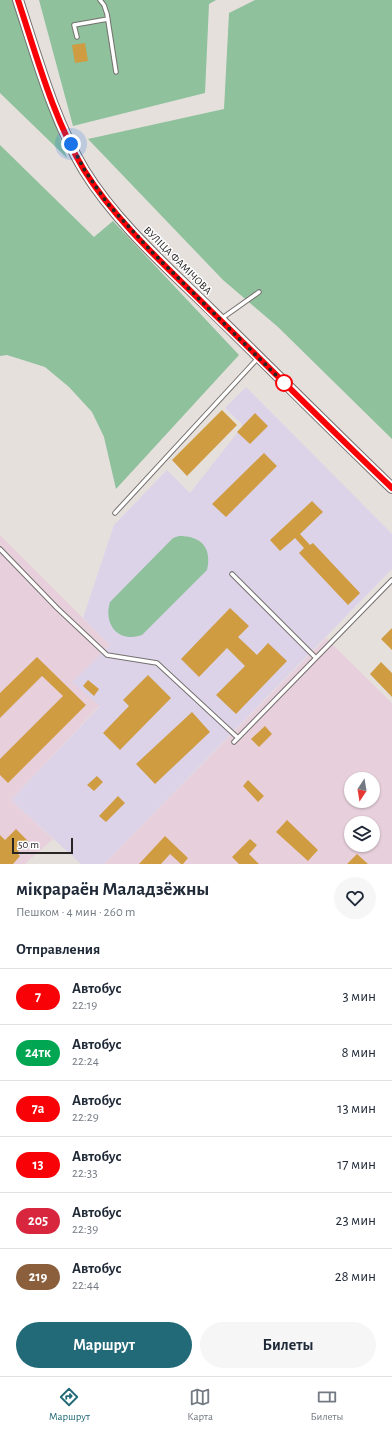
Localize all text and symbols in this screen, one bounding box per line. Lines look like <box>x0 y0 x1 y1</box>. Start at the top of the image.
your location <box>61 134 81 154</box>
street label: ВУЛІЦА ФАМІЧОВА <box>142 224 214 297</box>
unlabelled marker <box>275 374 293 392</box>
north arrow <box>344 772 380 808</box>
map controls <box>344 772 380 852</box>
button: layers <box>344 816 380 852</box>
scale bar <box>12 836 73 855</box>
text: 50 m <box>18 839 39 850</box>
button: heart <box>334 877 376 919</box>
text: мікрараён Маладзёжны <box>16 880 209 899</box>
text: Пешком · 4 мин · 260 m <box>16 906 135 919</box>
text: Отправления <box>16 942 100 957</box>
text: Автобус <box>72 981 122 996</box>
text: 3 мин <box>342 989 376 1004</box>
text: 7 <box>35 990 41 1004</box>
text: 22:19 <box>72 999 97 1012</box>
text: Автобус <box>72 1037 122 1052</box>
text: 8 мин <box>341 1045 376 1060</box>
text: 24тк <box>25 1046 51 1060</box>
text: 22:24 <box>72 1055 99 1068</box>
text: Автобус <box>72 1093 122 1108</box>
text: 13 мин <box>337 1101 376 1116</box>
text: 7а <box>32 1102 44 1116</box>
text: 22:29 <box>72 1111 99 1124</box>
text: Автобус <box>72 1149 122 1164</box>
text: 17 мин <box>337 1157 376 1172</box>
text: 13 <box>32 1158 44 1172</box>
text: 22:33 <box>72 1167 98 1180</box>
text: Автобус <box>72 1205 122 1220</box>
text: 23 мин <box>336 1213 376 1228</box>
text: 205 <box>28 1214 48 1228</box>
text: 22:39 <box>72 1223 98 1236</box>
text: Автобус <box>72 1261 122 1276</box>
text: 28 мин <box>335 1269 376 1284</box>
text: 219 <box>29 1270 47 1284</box>
text: 22:44 <box>72 1279 99 1292</box>
button: Маршрут <box>16 1322 192 1368</box>
button: Билеты <box>200 1322 376 1368</box>
tab: Маршрут <box>49 1386 90 1423</box>
tab: Карта <box>187 1386 213 1423</box>
tab: Билеты <box>310 1386 343 1423</box>

